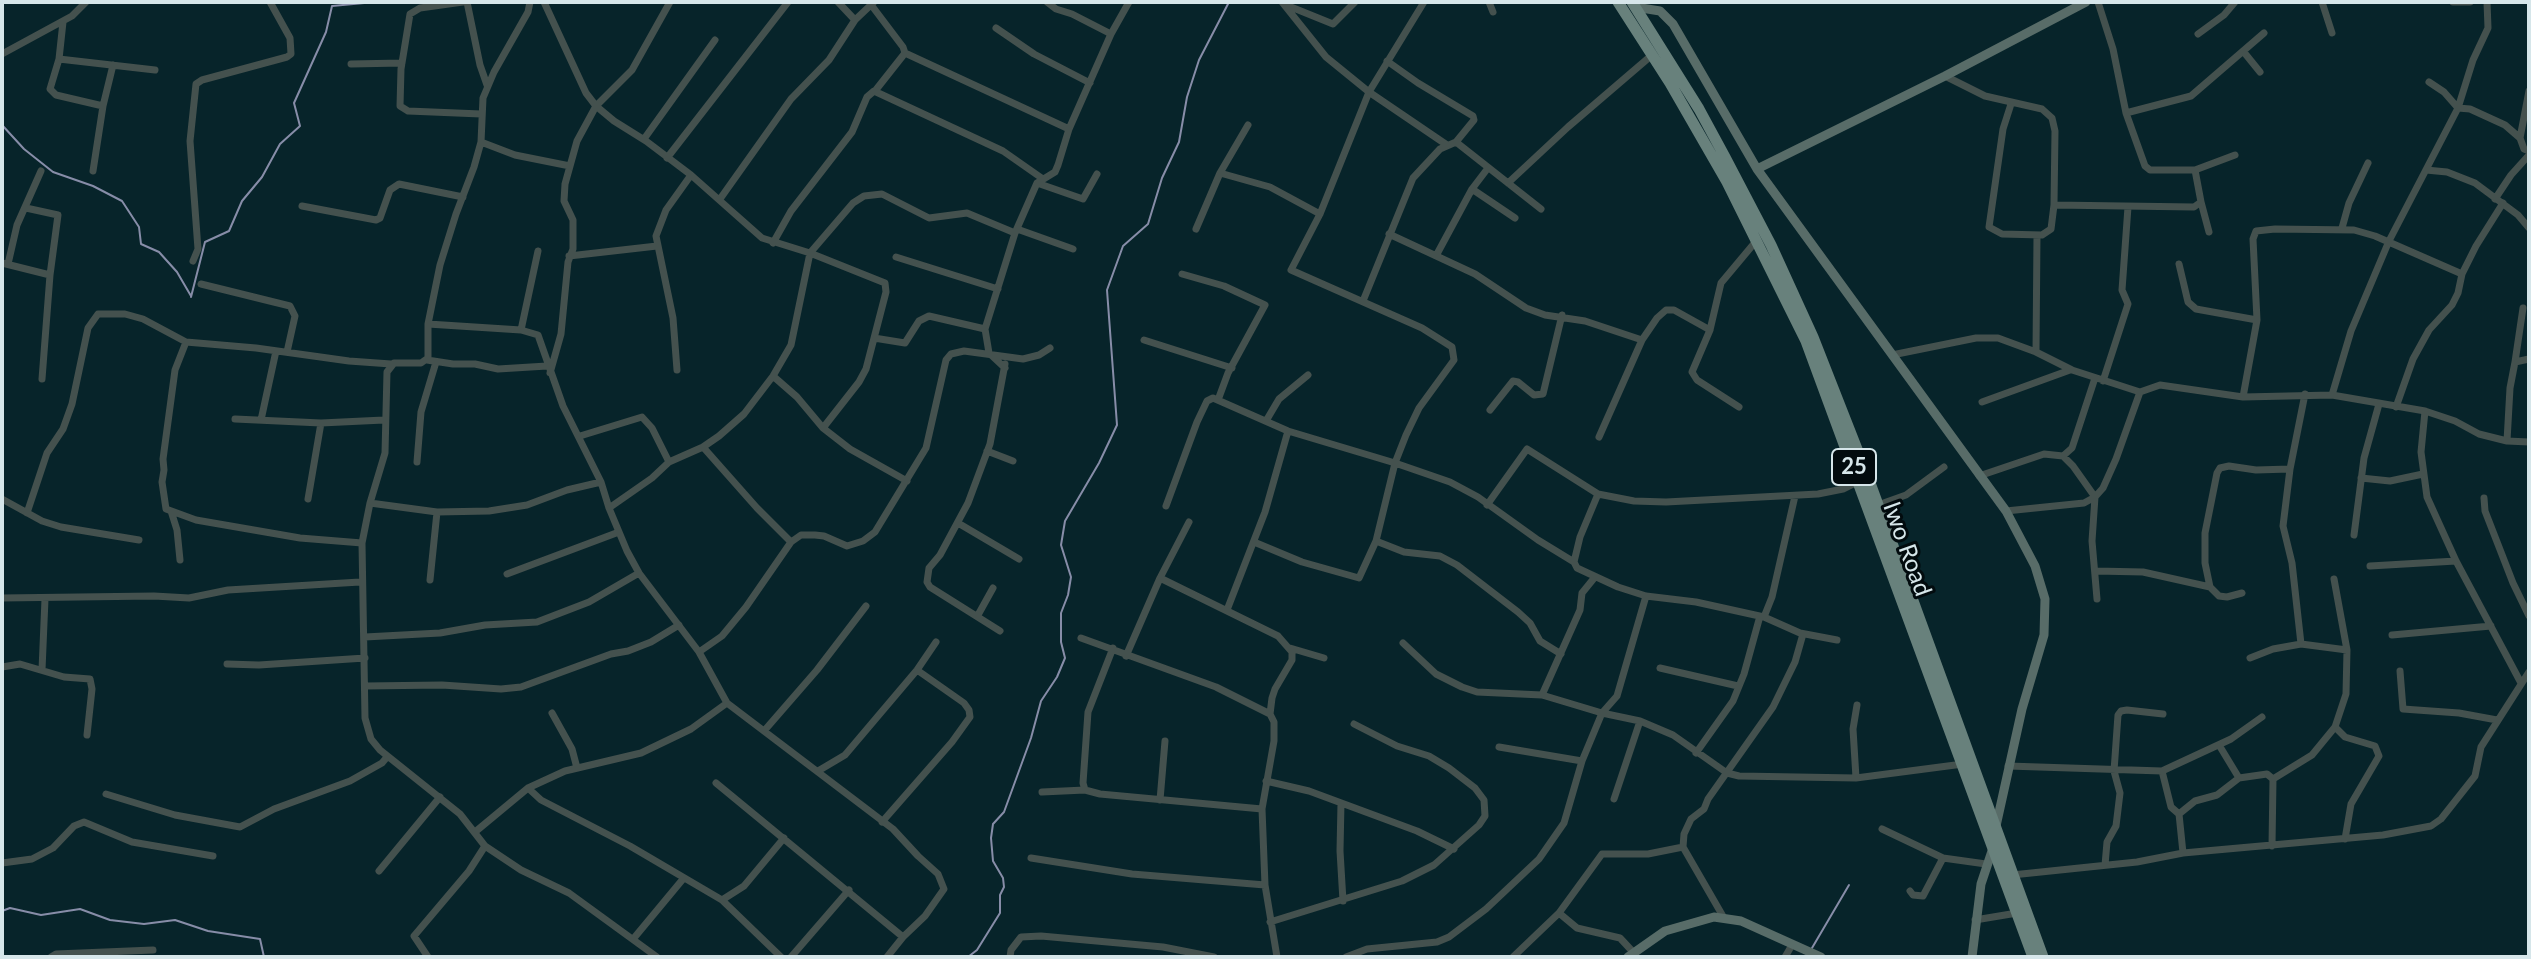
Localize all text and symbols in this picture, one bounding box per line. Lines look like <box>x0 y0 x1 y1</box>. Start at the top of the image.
road number: 25 <box>1832 449 1876 485</box>
street label: Iwo Road <box>1877 498 1937 600</box>

